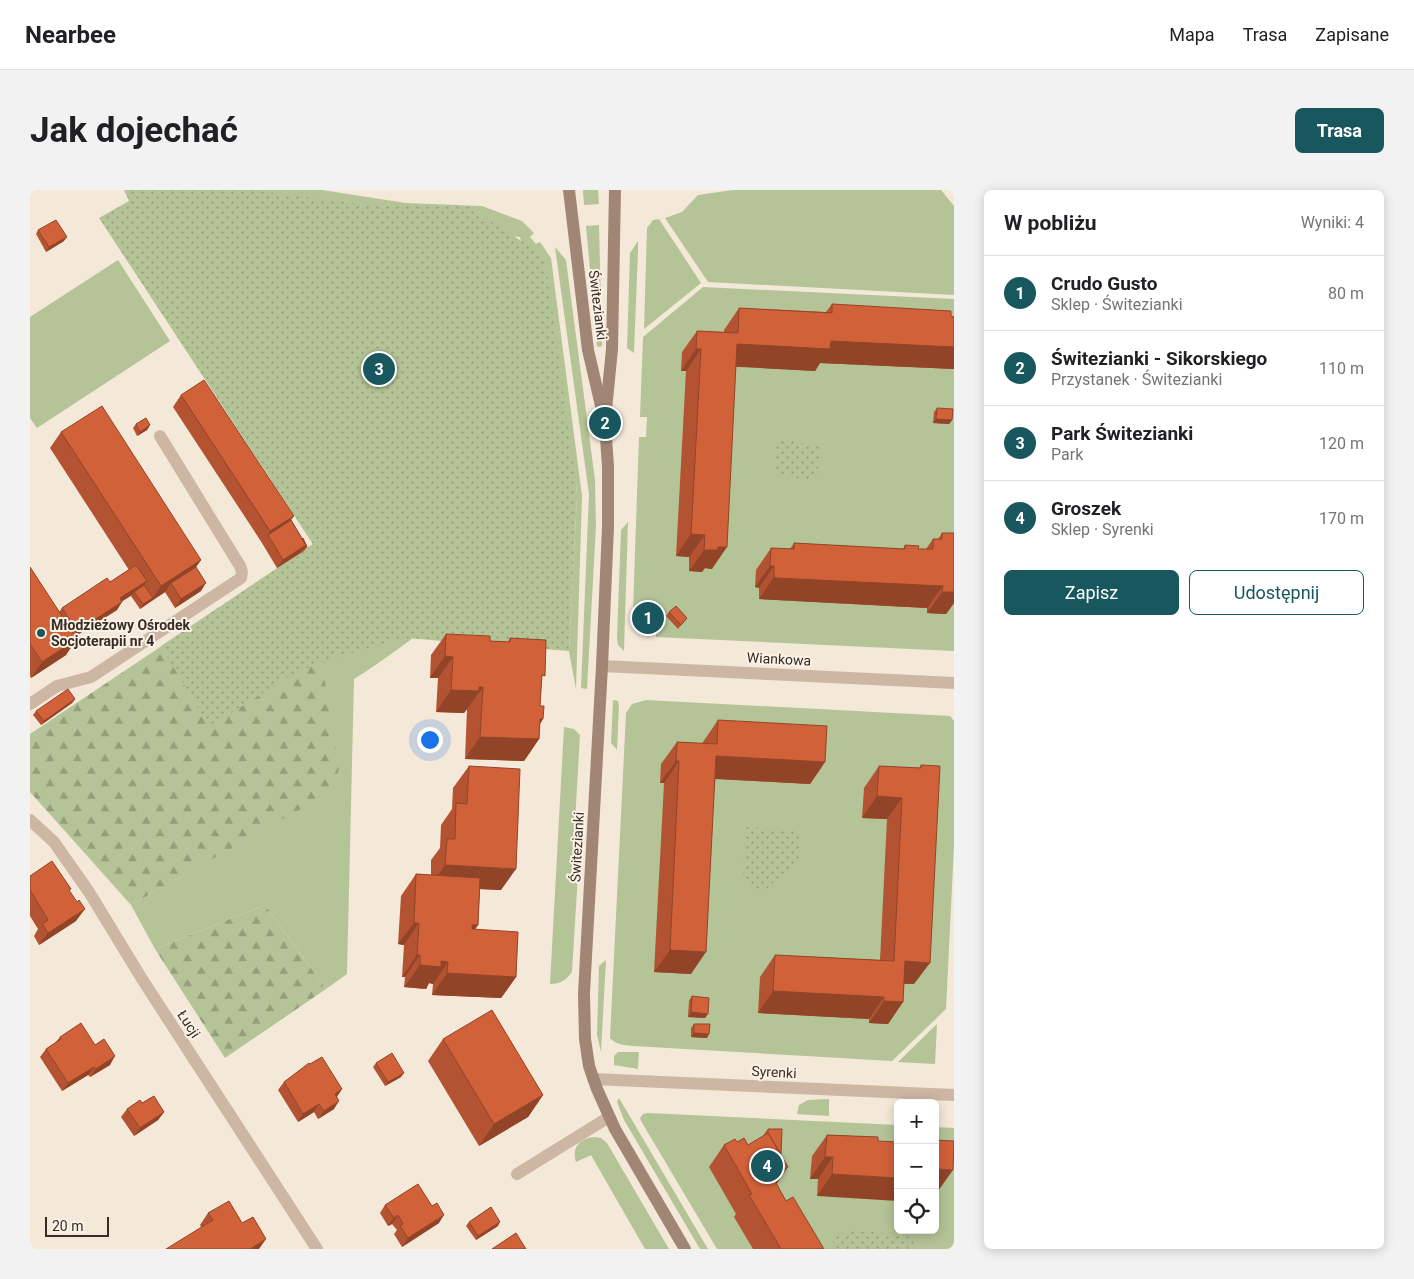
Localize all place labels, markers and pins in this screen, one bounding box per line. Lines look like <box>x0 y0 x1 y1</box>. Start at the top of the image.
pin: 3 <box>363 350 395 388</box>
pin: 2 <box>589 404 621 442</box>
pin: 1 <box>632 599 664 637</box>
place label: Młodzieżowy Ośrodek Socjoterapii nr 4 <box>51 617 191 649</box>
marker: Młodzieżowy Ośrodek Socjoterapii nr 4 <box>35 627 47 639</box>
pin: 4 <box>751 1147 783 1185</box>

